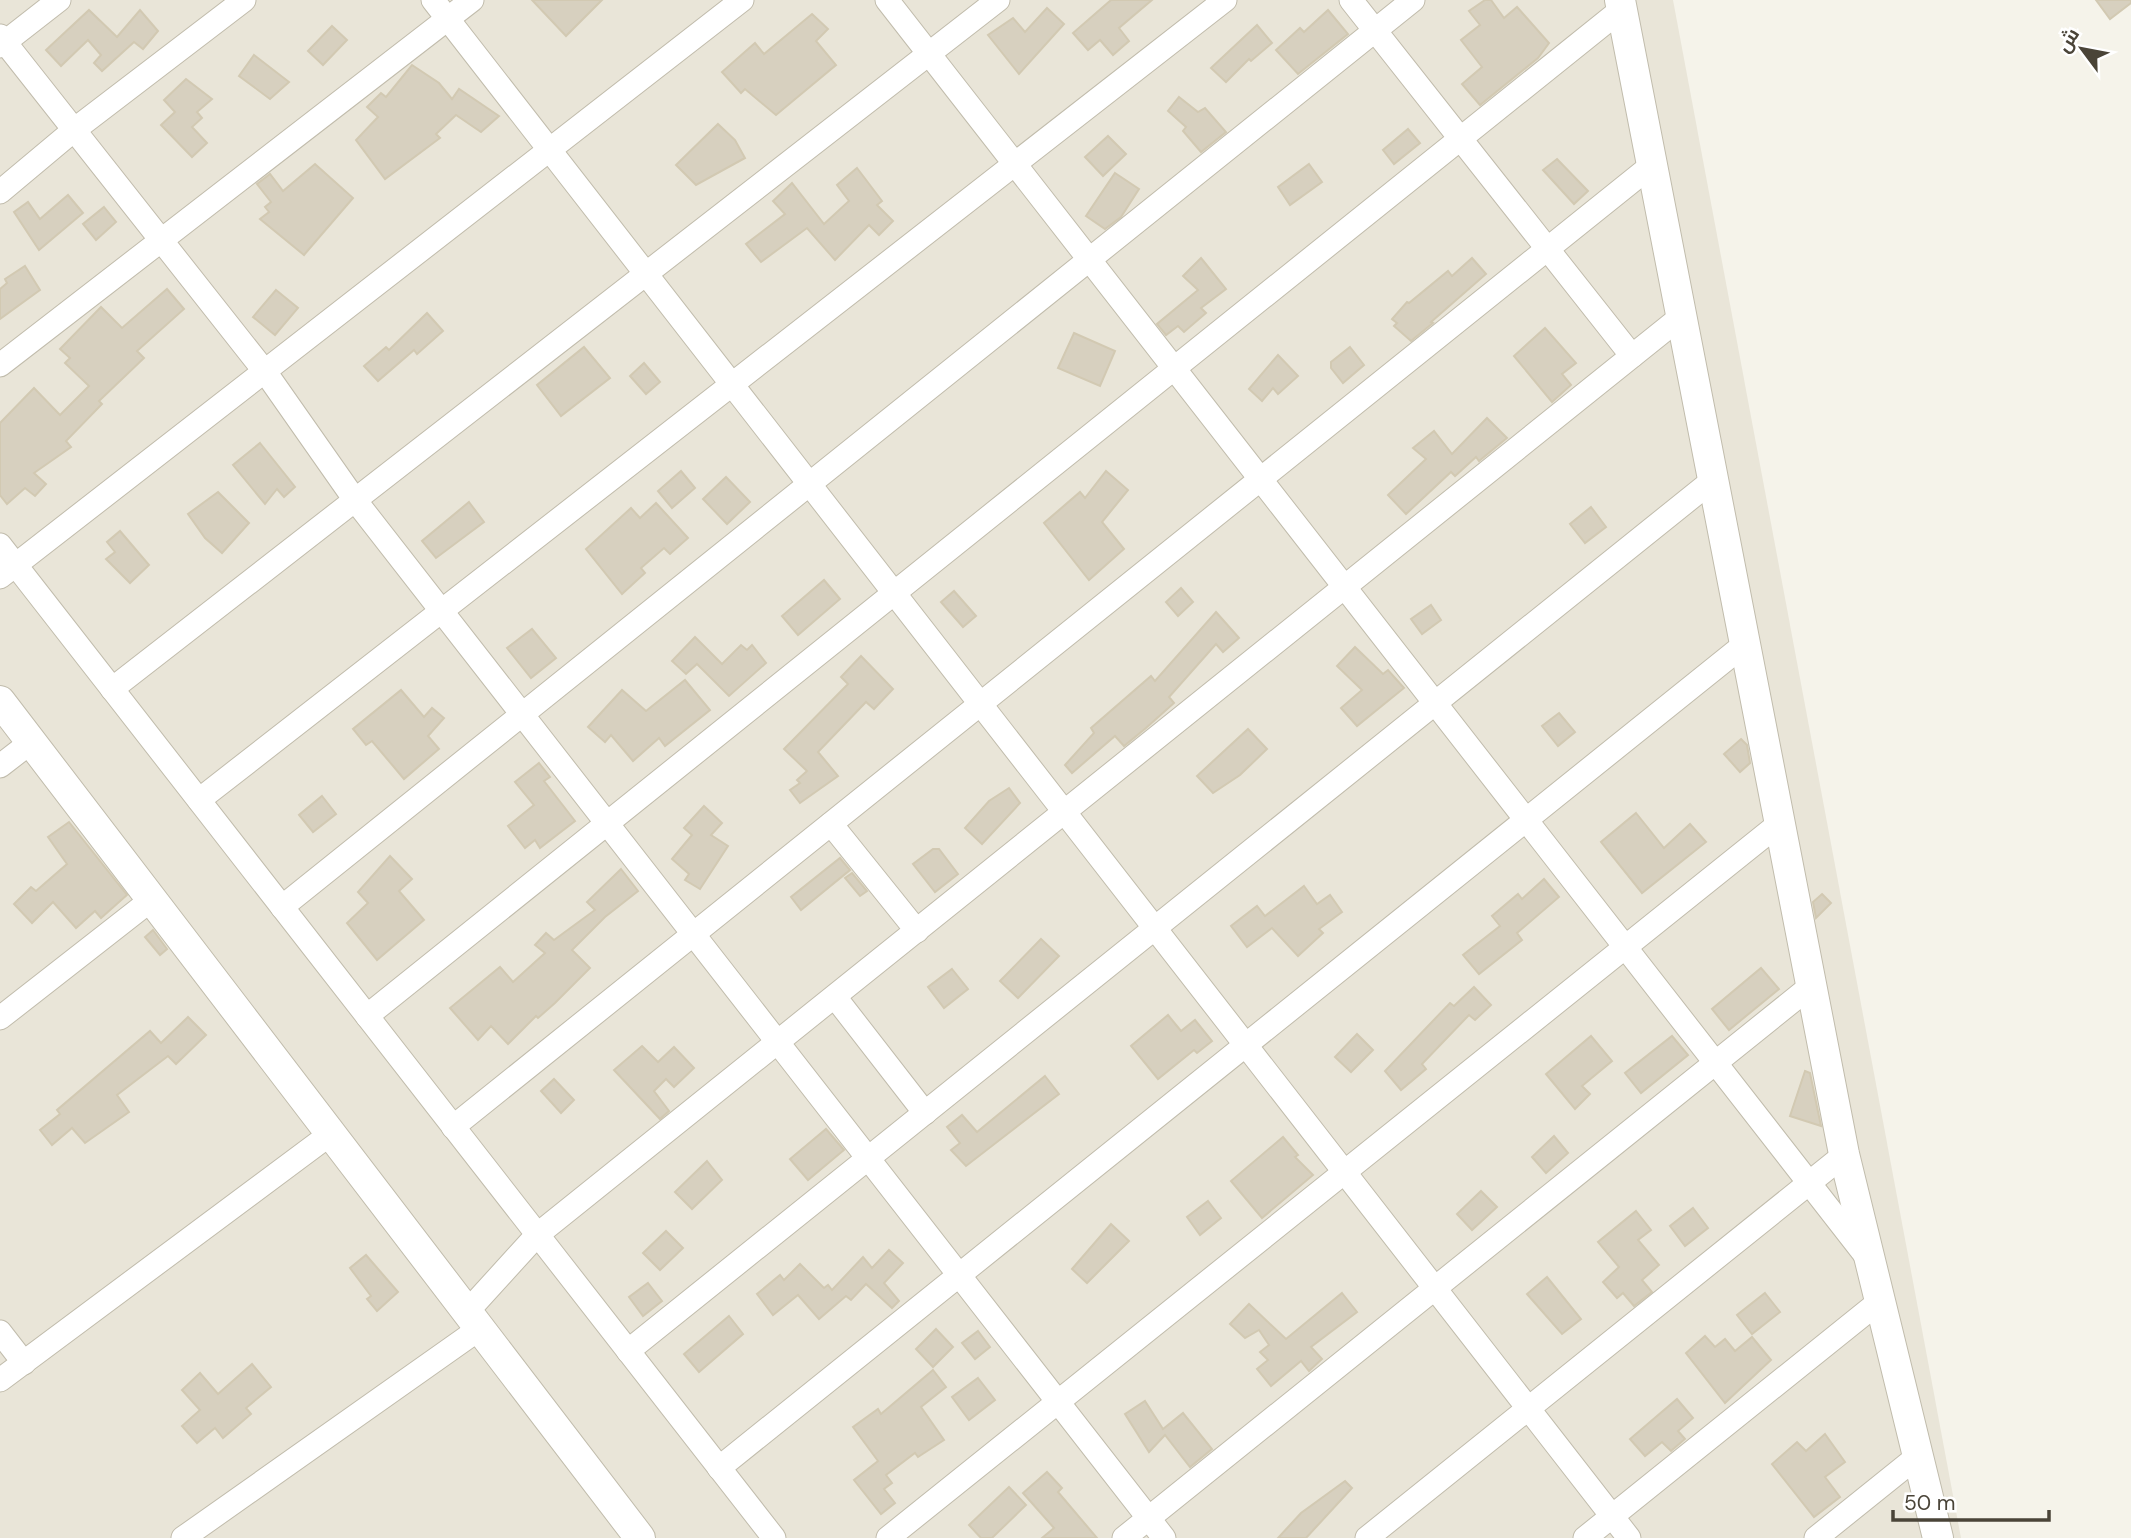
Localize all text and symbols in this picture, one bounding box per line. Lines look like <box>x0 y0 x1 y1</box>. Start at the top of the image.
north arrow <box>2047 14 2117 84</box>
text: ش <box>2051 23 2085 57</box>
scale bar <box>1893 1478 2049 1522</box>
text: 50 m <box>1904 1489 1955 1517</box>

